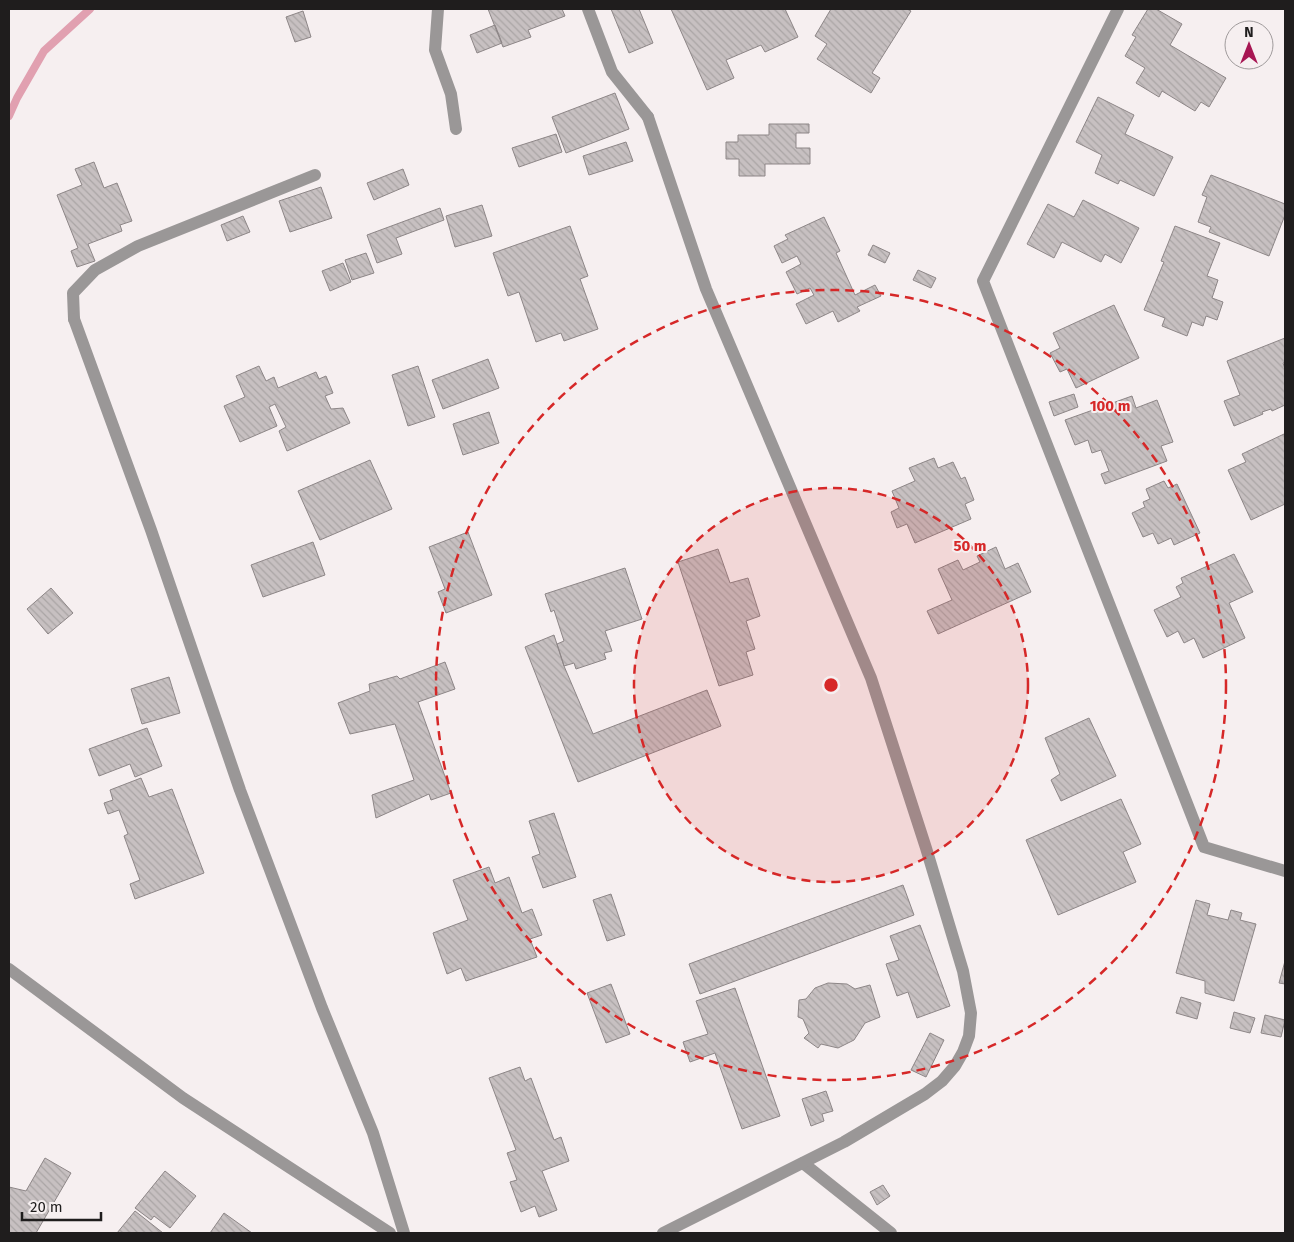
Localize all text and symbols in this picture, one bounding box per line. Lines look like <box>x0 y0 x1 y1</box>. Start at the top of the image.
north arrow <box>1224 20 1274 70</box>
text: N <box>1244 24 1254 41</box>
text: 100 m <box>1090 397 1130 415</box>
text: 50 m <box>953 537 987 555</box>
centre of rings <box>822 676 840 694</box>
scale bar <box>22 1190 101 1222</box>
text: 20 m <box>30 1198 63 1216</box>

